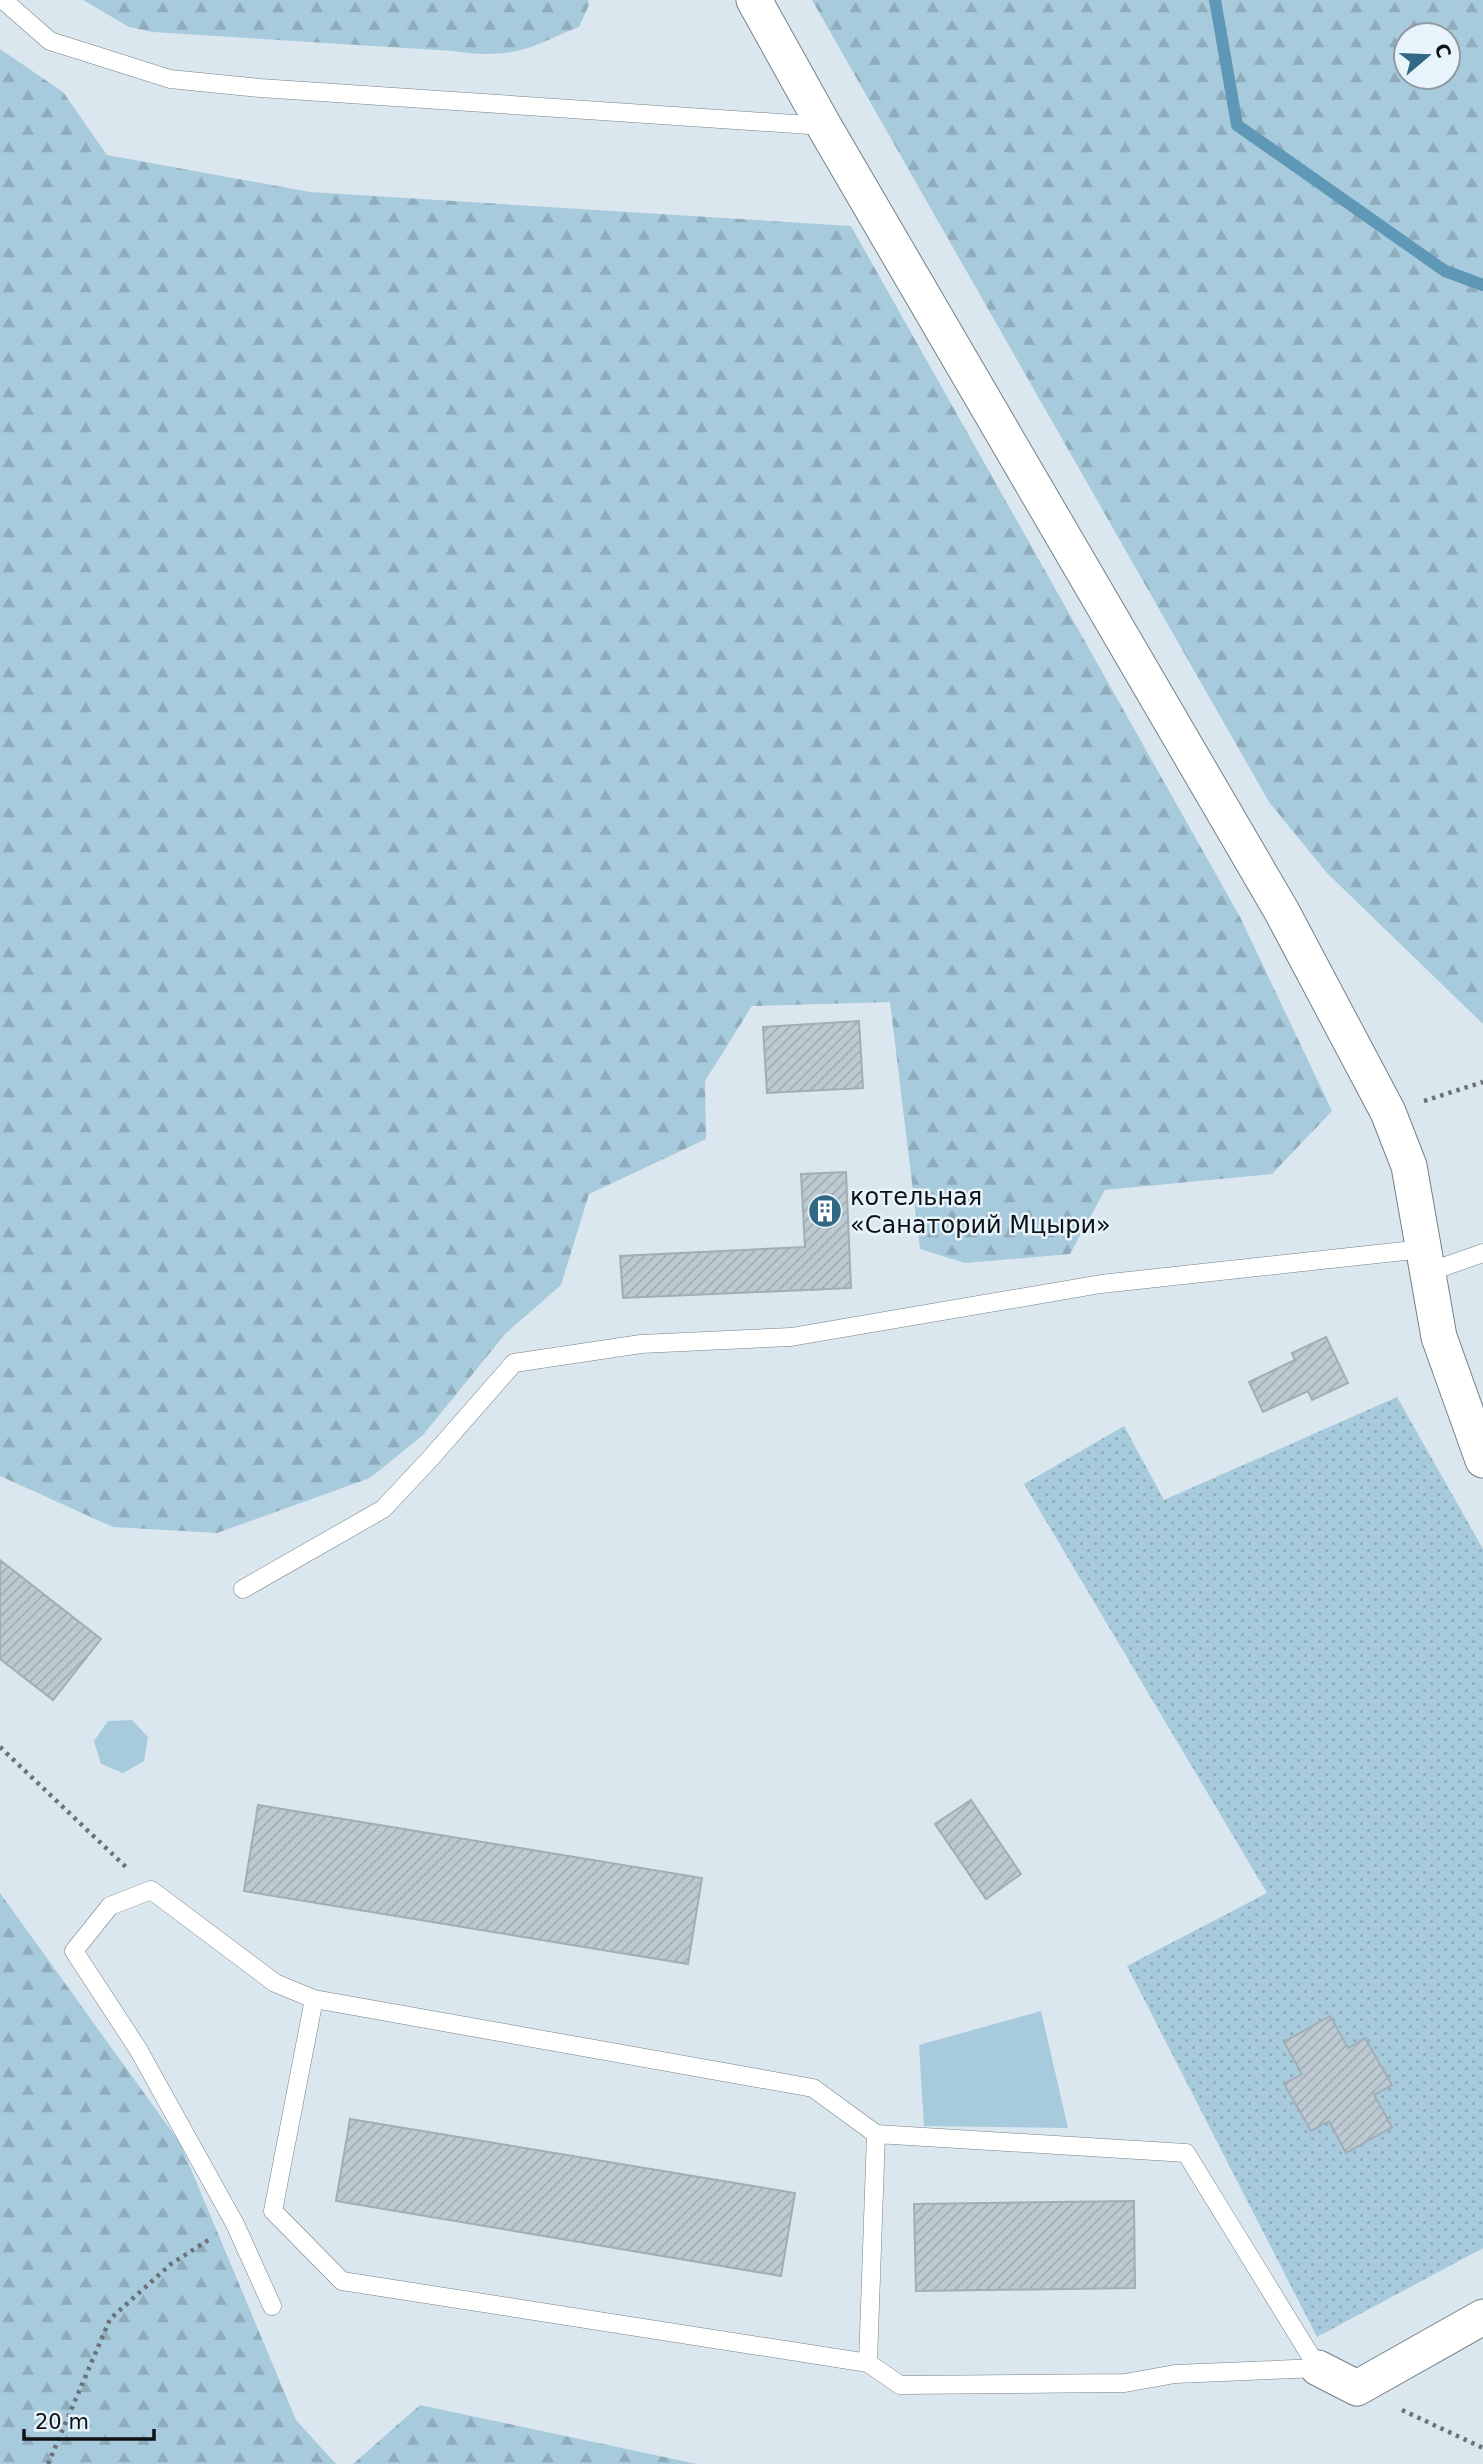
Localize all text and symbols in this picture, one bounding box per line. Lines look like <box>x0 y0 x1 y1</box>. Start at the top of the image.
north arrow <box>1392 21 1462 91</box>
text: С <box>1430 40 1456 61</box>
place label: котельная «Санаторий Мцыри» <box>850 1183 1111 1239</box>
building icon: котельная «Санаторий Мцыри» <box>806 1192 844 1230</box>
scale bar <box>24 2398 154 2442</box>
text: 20 m <box>35 2410 89 2434</box>

